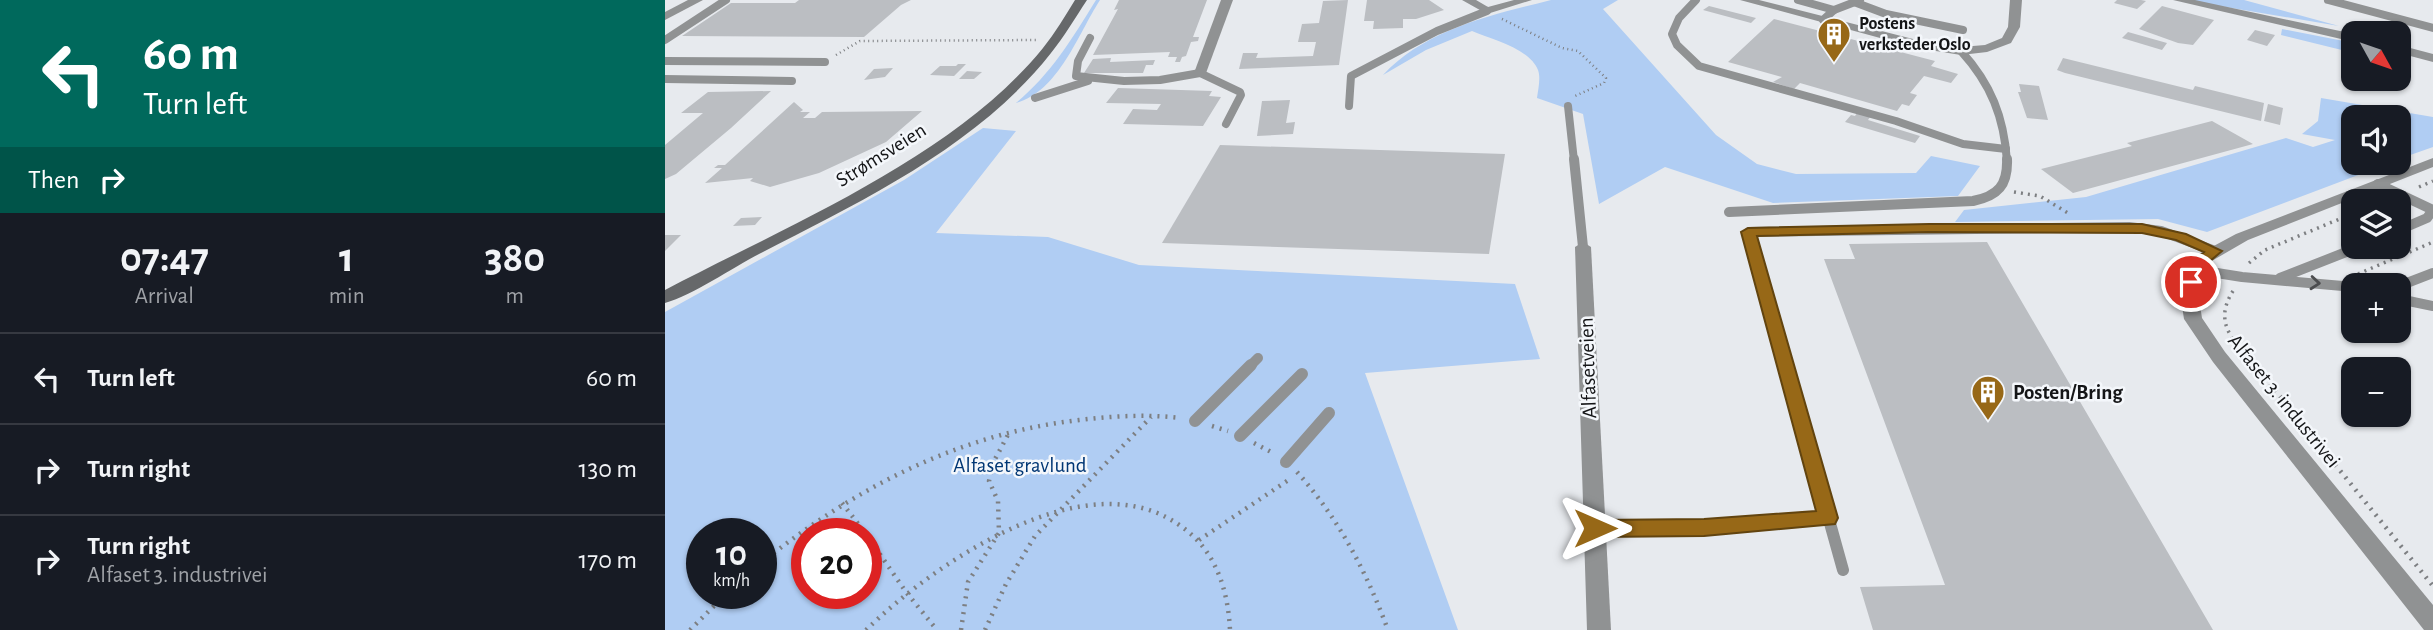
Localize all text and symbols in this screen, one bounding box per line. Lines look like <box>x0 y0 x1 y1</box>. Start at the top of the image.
building icon: Postens verksteder Oslo <box>1815 15 1853 64</box>
place label: Postens verksteder Oslo <box>1859 15 1971 54</box>
north arrow <box>2341 21 2411 91</box>
map controls <box>2341 21 2411 427</box>
icon: left <box>28 28 119 119</box>
text: 60 m <box>143 30 239 79</box>
text: Turn left <box>143 88 247 120</box>
button: sound <box>2341 105 2411 175</box>
street label: Strømsveien <box>832 119 930 191</box>
icon: right <box>93 161 131 199</box>
text: Then <box>28 167 79 193</box>
button: layers <box>2341 189 2411 259</box>
text: 07:47 <box>120 237 209 279</box>
text: 1 <box>339 237 354 279</box>
text: 380 <box>484 237 545 279</box>
pin <box>2161 252 2221 312</box>
icon: arrive <box>2172 263 2210 301</box>
button: + <box>2341 273 2411 343</box>
one-way arrow <box>2310 275 2321 290</box>
text: Arrival <box>135 285 194 308</box>
text: min <box>329 285 365 308</box>
text: m <box>506 285 524 308</box>
street label: Alfasetveien <box>1576 317 1600 419</box>
street label: Alfaset 3. industrivei <box>2224 330 2344 472</box>
button: − <box>2341 357 2411 427</box>
icon: left <box>28 360 66 398</box>
text: Turn left <box>87 365 175 391</box>
text: 60 m <box>586 365 637 391</box>
building icon: Posten/Bring <box>1969 373 2007 422</box>
place label: Posten/Bring <box>2013 382 2123 403</box>
icon: right <box>28 451 66 489</box>
park label: Alfaset gravlund <box>953 455 1087 476</box>
text: Turn right <box>87 456 190 482</box>
text: 130 m <box>579 456 637 482</box>
position arrow <box>1558 491 1632 565</box>
speed limit sign: 20 <box>791 518 882 609</box>
text: Turn right <box>87 533 190 559</box>
text: 10 <box>716 537 747 572</box>
icon: right <box>28 542 66 580</box>
text: 170 m <box>578 547 637 573</box>
text: Alfaset 3. industrivei <box>87 564 268 587</box>
text: km/h <box>713 572 750 590</box>

